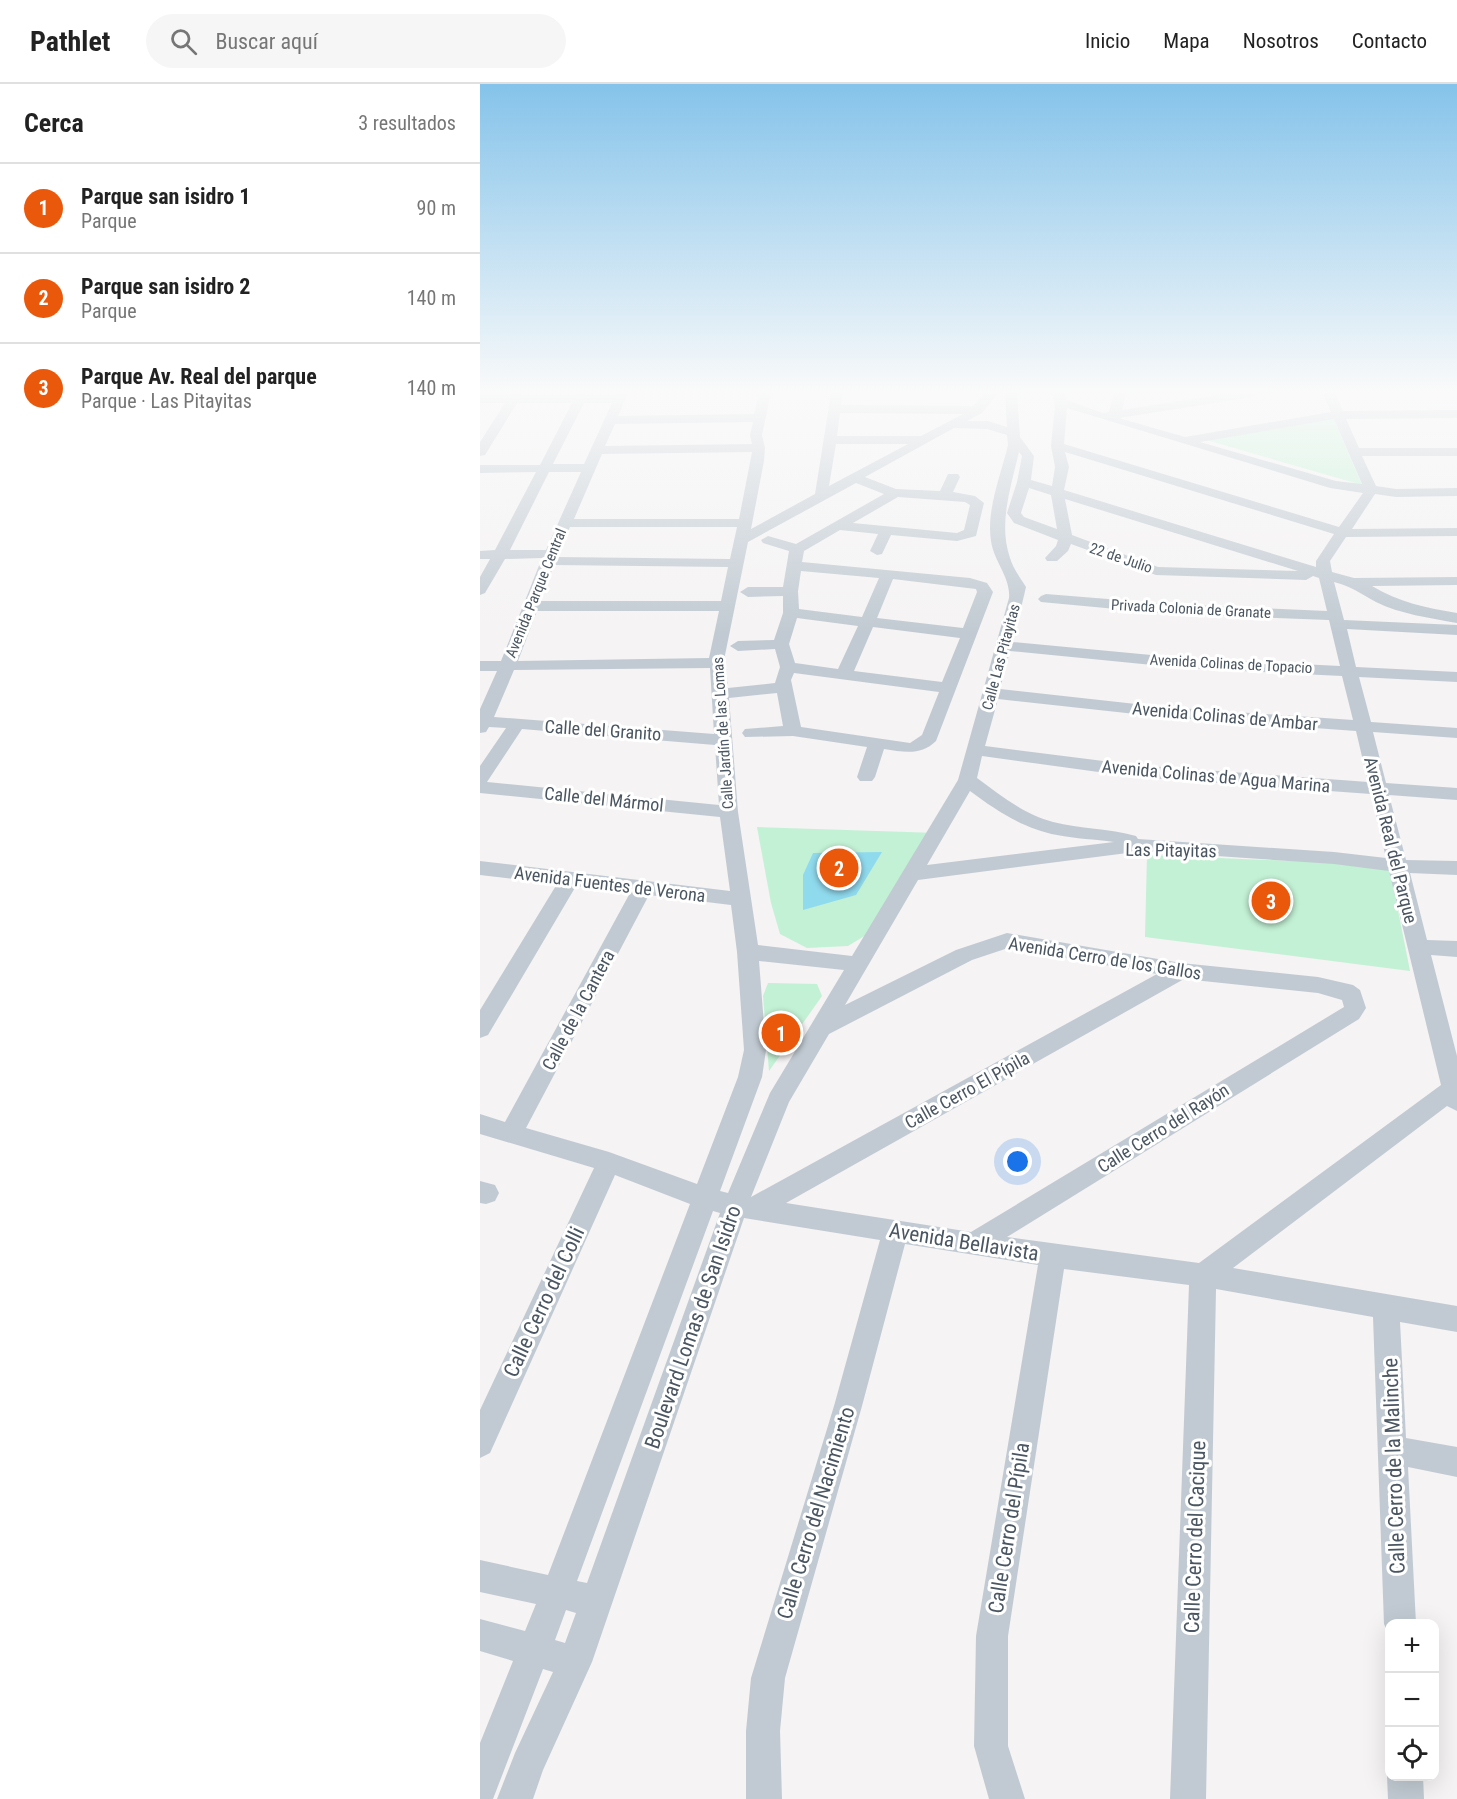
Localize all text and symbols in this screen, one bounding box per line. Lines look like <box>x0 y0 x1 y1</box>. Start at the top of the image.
search box <box>146 14 566 68</box>
text: Pathlet <box>30 25 110 58</box>
icon: search <box>167 25 200 58</box>
text: Buscar aquí <box>215 29 318 54</box>
text: Inicio <box>1085 29 1130 53</box>
text: Mapa <box>1163 29 1210 53</box>
text: Nosotros <box>1243 29 1319 53</box>
text: Contacto <box>1352 29 1427 53</box>
text: Cerca <box>24 108 84 138</box>
text: 3 resultados <box>358 111 456 135</box>
text: Parque san isidro 1 <box>81 184 250 209</box>
text: 1 <box>38 196 49 220</box>
text: 90 m <box>417 196 456 220</box>
text: Parque <box>81 209 137 233</box>
text: Parque san isidro 2 <box>81 274 250 299</box>
text: 2 <box>38 286 49 310</box>
text: 140 m <box>407 286 456 310</box>
text: Parque <box>81 299 137 323</box>
text: Parque Av. Real del parque <box>81 364 317 389</box>
text: 3 <box>38 376 49 400</box>
text: 140 m <box>407 376 456 400</box>
text: Parque · Las Pitayitas <box>81 389 252 413</box>
street label: Avenida Parque Central <box>502 526 570 660</box>
street label: 22 de Julio <box>1087 539 1155 577</box>
street label: Privada Colonia de Granate <box>1110 596 1272 622</box>
street label: Calle Las Pitayitas <box>978 602 1024 712</box>
street label: Avenida Colinas de Topacio <box>1149 651 1313 677</box>
street label: Calle Jardín de las Lomas <box>709 656 737 810</box>
street label: Avenida Colinas de Ambar <box>1131 697 1319 735</box>
street label: Calle del Granito <box>544 715 662 745</box>
street label: Avenida Real del Parque <box>1360 755 1422 925</box>
street label: Avenida Colinas de Agua Marina <box>1101 756 1331 796</box>
street label: Calle del Mármol <box>543 782 665 816</box>
street label: Las Pitayitas <box>1125 839 1217 861</box>
pin: 2 <box>820 846 858 890</box>
street label: Avenida Fuentes de Verona <box>513 862 707 906</box>
pin: 3 <box>1252 878 1290 924</box>
street label: Avenida Cerro de los Gallos <box>1007 932 1203 984</box>
street label: Calle de la Cantera <box>537 946 619 1074</box>
pin: 1 <box>762 1010 800 1056</box>
street label: Calle Cerro El Pípila <box>901 1047 1033 1133</box>
street label: Calle Cerro del Rayón <box>1093 1079 1233 1177</box>
your location <box>1003 1147 1032 1176</box>
street label: Boulevard Lomas de San Isidro <box>640 1202 746 1452</box>
street label: Avenida Bellavista <box>888 1218 1040 1266</box>
street label: Calle Cerro del Colli <box>499 1223 589 1381</box>
street label: Calle Cerro de la Malinche <box>1378 1357 1410 1574</box>
street label: Calle Cerro del Nacimiento <box>772 1404 860 1622</box>
street label: Calle Cerro del Cacique <box>1180 1440 1210 1634</box>
street label: Calle Cerro del Pípila <box>984 1441 1034 1615</box>
map controls <box>1385 1619 1439 1781</box>
button: + <box>1385 1619 1439 1673</box>
button: − <box>1385 1673 1439 1727</box>
button: locate <box>1385 1727 1439 1781</box>

